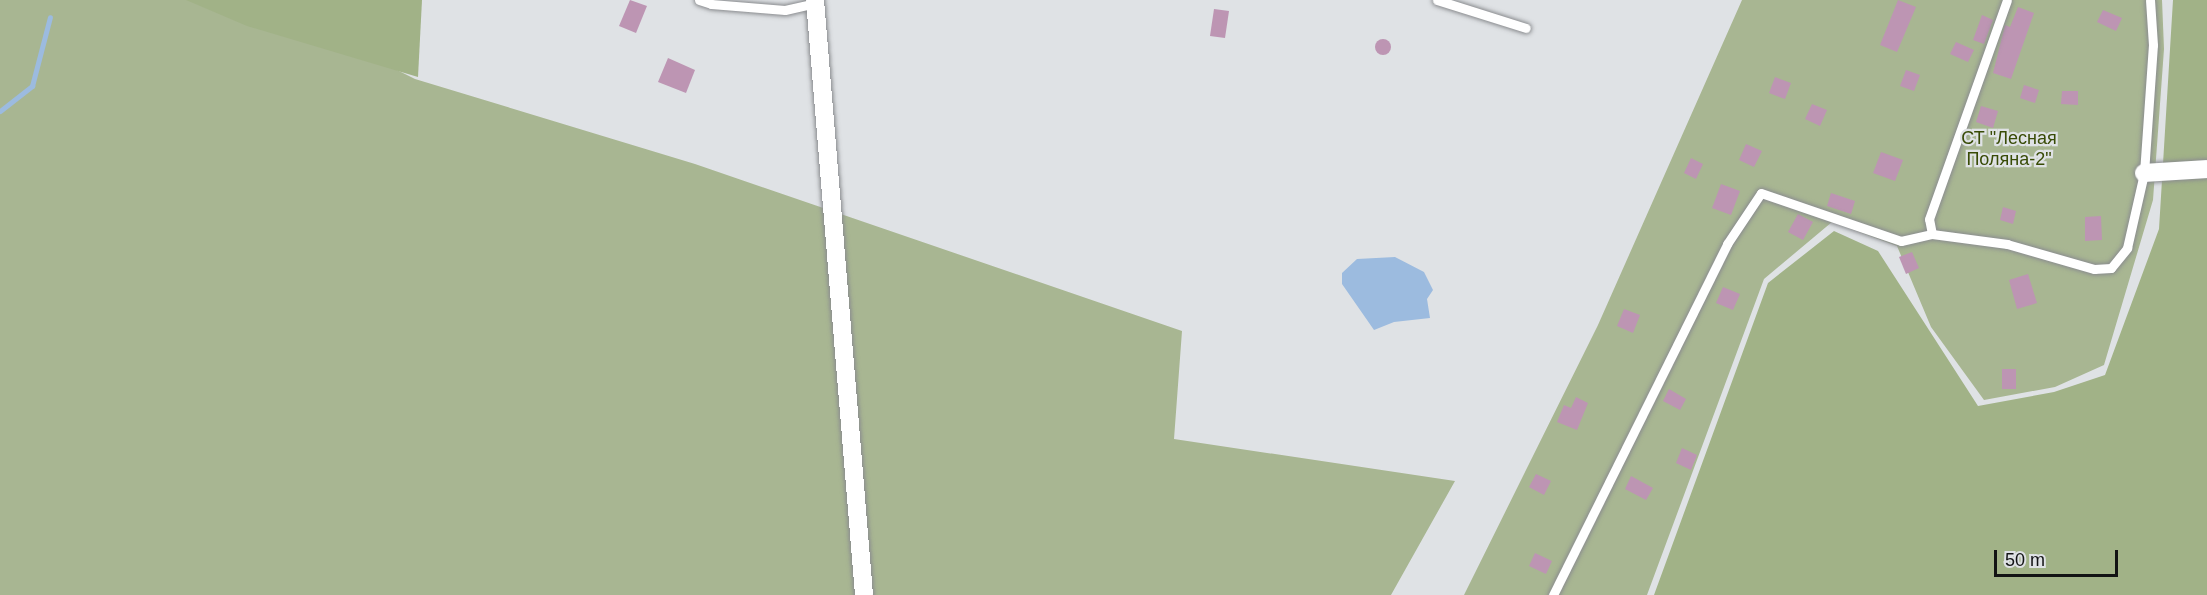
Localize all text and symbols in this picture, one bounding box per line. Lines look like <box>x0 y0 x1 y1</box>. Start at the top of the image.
park label: СТ "Лесная Поляна-2" <box>1961 128 2057 170</box>
scale bar <box>1997 538 2122 576</box>
text: 50 m <box>2005 550 2045 570</box>

